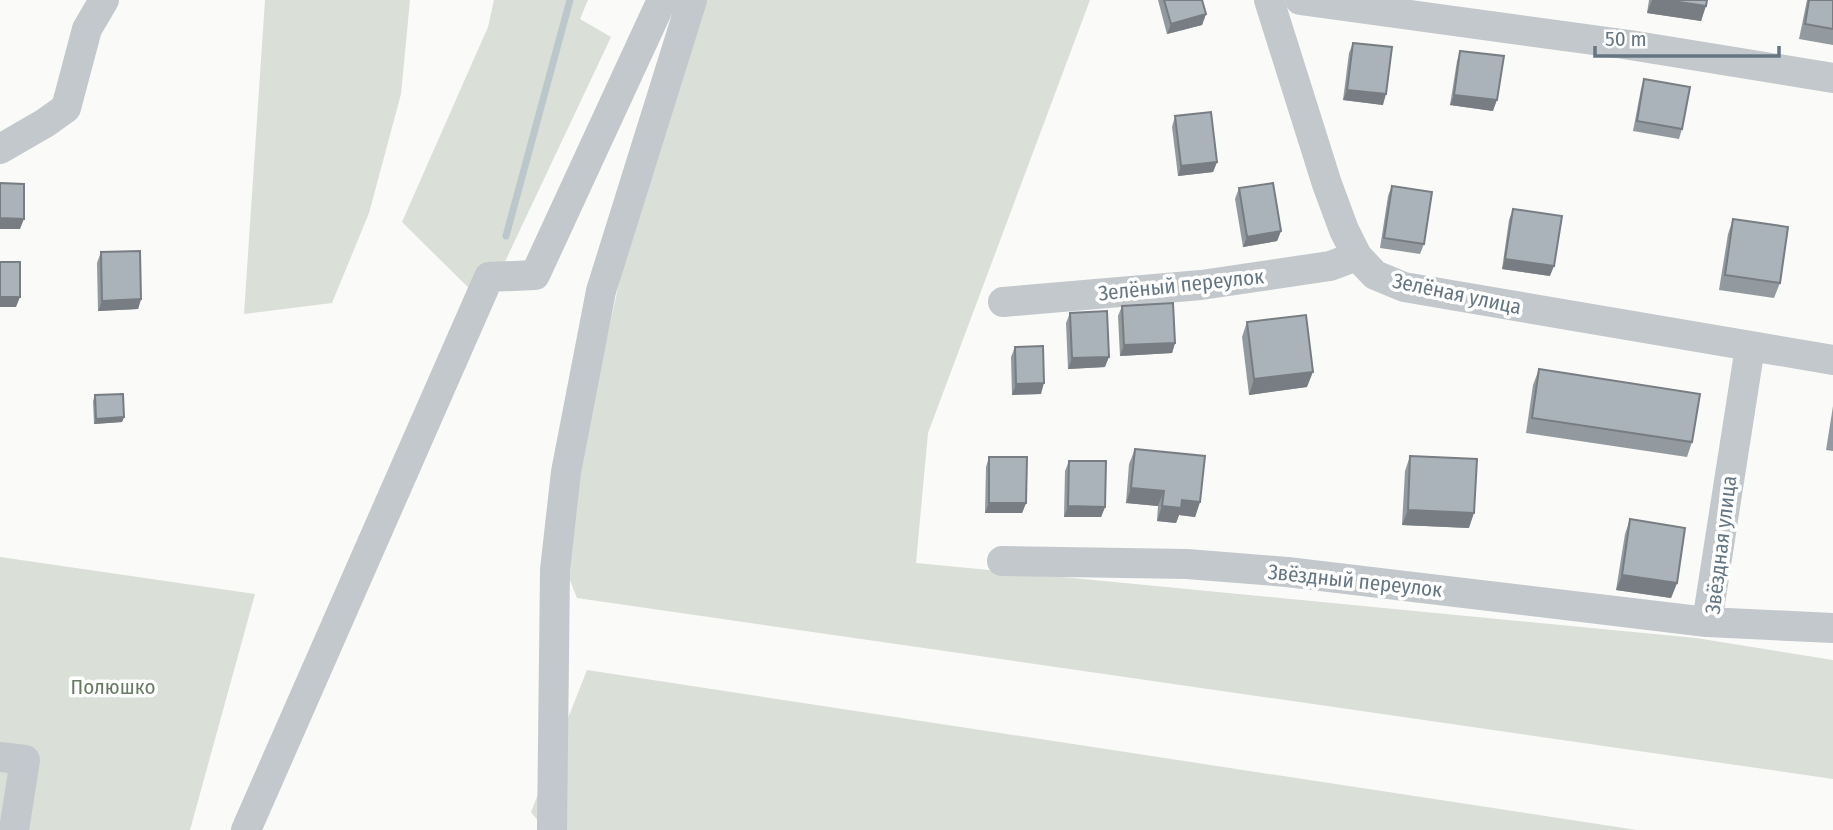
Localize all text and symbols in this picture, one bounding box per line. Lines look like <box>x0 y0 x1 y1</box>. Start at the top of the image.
scale bar <box>1595 14 1779 58</box>
text: 50 m <box>1605 26 1647 52</box>
street label: Зелёный переулок <box>1097 263 1265 307</box>
street label: Зелёная улица <box>1390 268 1524 320</box>
street label: Звёздная улица <box>1700 474 1742 616</box>
street label: Звёздный переулок <box>1267 559 1444 603</box>
park label: Полюшко <box>71 674 155 700</box>

